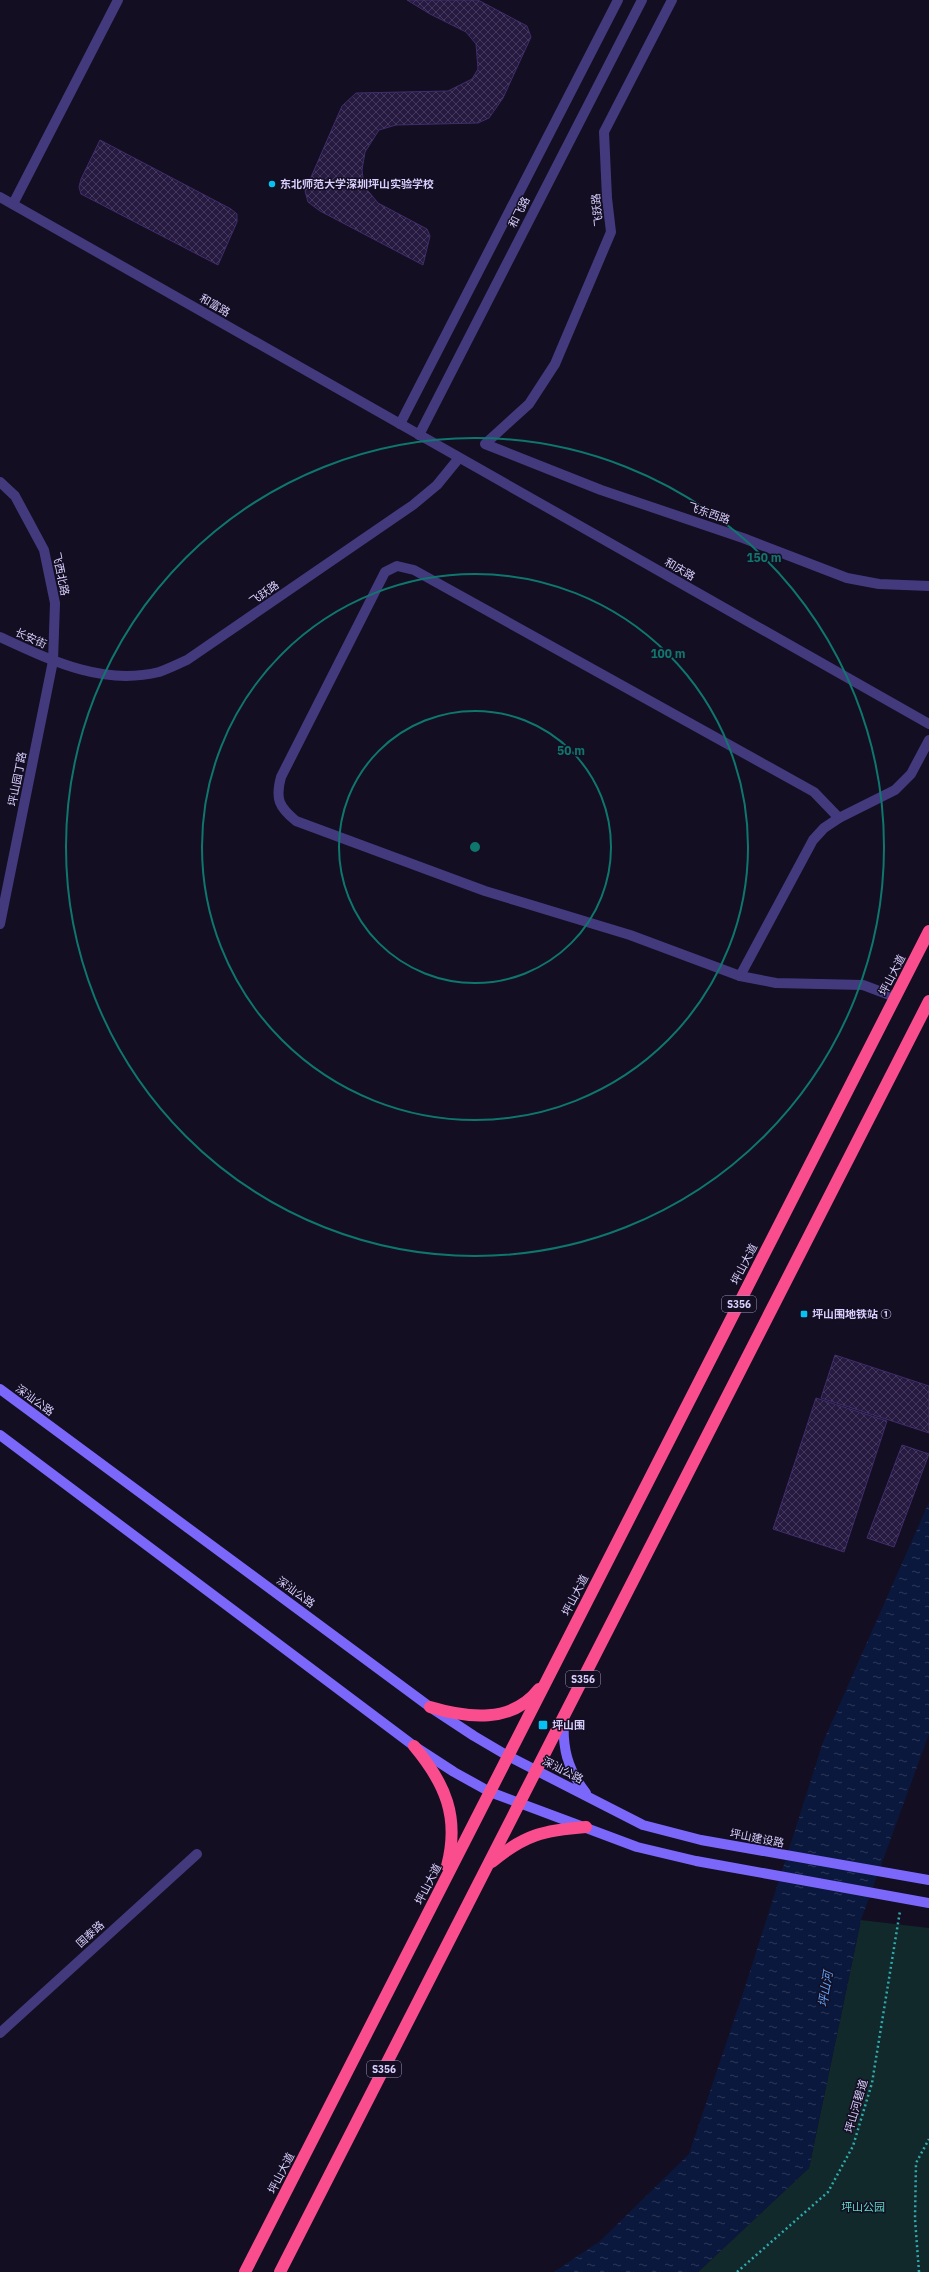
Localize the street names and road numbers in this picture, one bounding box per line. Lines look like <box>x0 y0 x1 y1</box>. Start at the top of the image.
street label: 飞跃路 <box>588 193 606 227</box>
street label: 和飞路 <box>505 194 533 230</box>
street label: 和富路 <box>197 291 233 319</box>
street label: 飞东西路 <box>686 499 732 527</box>
street label: 飞西北路 <box>50 551 72 597</box>
street label: 和庆路 <box>662 555 698 583</box>
street label: 飞跃路 <box>246 578 282 608</box>
street label: 长安街 <box>13 625 49 651</box>
street label: 坪山园丁路 <box>5 751 29 807</box>
street label: 坪山大道 <box>876 952 908 998</box>
street label: 坪山大道 <box>728 1241 760 1287</box>
road number: S356 <box>722 1296 756 1312</box>
street label: 深汕公路 <box>13 1381 57 1419</box>
street label: 坪山大道 <box>559 1572 591 1618</box>
street label: 深汕公路 <box>274 1573 318 1611</box>
road number: S356 <box>566 1671 600 1687</box>
street label: 深汕公路 <box>540 1754 586 1786</box>
street label: 坪山建设路 <box>729 1826 785 1850</box>
street label: 坪山大道 <box>412 1861 444 1907</box>
street label: 国泰路 <box>73 1918 107 1950</box>
road number: S356 <box>367 2061 401 2077</box>
street label: 坪山河碧道 <box>842 2078 870 2134</box>
street label: 坪山大道 <box>265 2150 297 2196</box>

